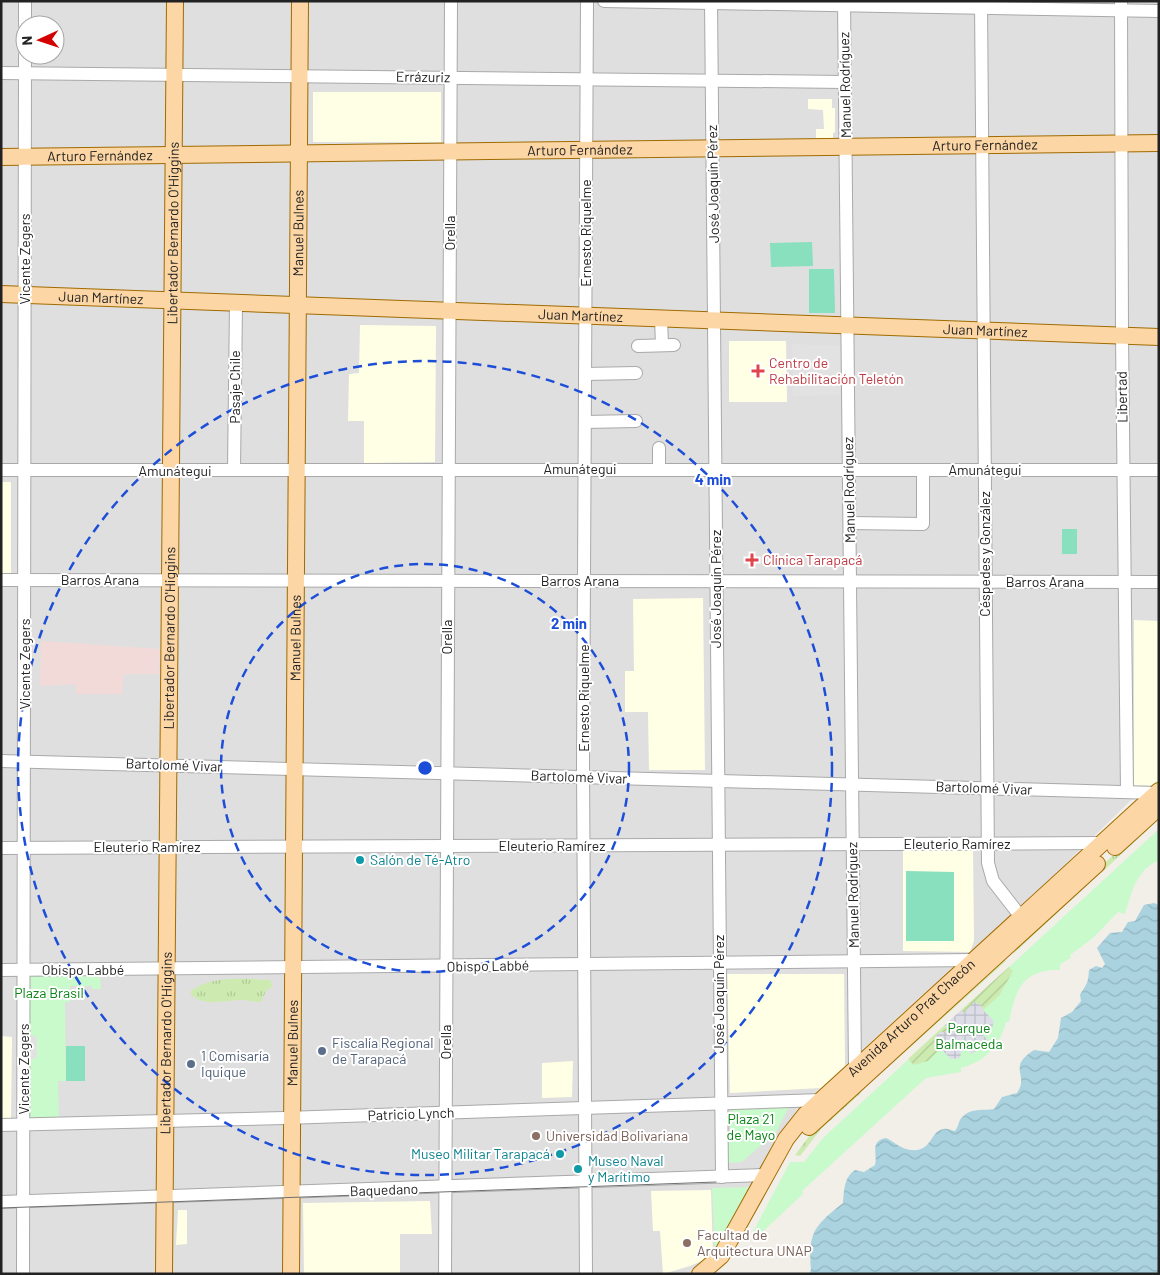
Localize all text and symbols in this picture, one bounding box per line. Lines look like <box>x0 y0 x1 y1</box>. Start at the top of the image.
north arrow <box>15 15 65 65</box>
street label: Manuel Rodríguez <box>835 32 854 138</box>
text: N <box>18 36 35 46</box>
street label: Errázuriz <box>396 68 450 85</box>
street label: José Joaquín Pérez <box>703 125 722 243</box>
street label: Arturo Fernández <box>932 135 1038 154</box>
street label: Arturo Fernández <box>527 140 633 159</box>
street label: Libertador Bernardo O'Higgins <box>163 141 182 324</box>
street label: Arturo Fernández <box>47 146 153 164</box>
street label: Ernesto Riquelme <box>577 179 594 287</box>
street label: Manuel Bulnes <box>289 189 307 276</box>
street label: Vicente Zegers <box>16 213 33 305</box>
street label: Orella <box>441 216 458 250</box>
street label: Juan Martínez <box>58 287 144 307</box>
street label: Juan Martínez <box>538 305 623 325</box>
street label: Juan Martínez <box>943 320 1028 340</box>
street label: Pasaje Chile <box>226 350 243 424</box>
place label: Centro de Rehabilitación Teletón <box>769 354 904 387</box>
marker: Centro de Rehabilitación Teletón <box>751 364 765 378</box>
street label: Libertad <box>1113 371 1130 423</box>
street label: Manuel Rodríguez <box>839 437 858 543</box>
street label: Amunátegui <box>543 460 617 477</box>
street label: Amunátegui <box>948 461 1022 478</box>
street label: Amunátegui <box>138 462 212 479</box>
text: 4 min <box>695 470 731 488</box>
street label: Céspedes y González <box>976 491 993 617</box>
street label: José Joaquín Pérez <box>707 530 724 648</box>
street label: Libertador Bernardo O'Higgins <box>160 546 178 729</box>
place label: Clínica Tarapacá <box>763 551 862 568</box>
marker: Clínica Tarapacá <box>745 553 759 567</box>
street label: Barros Arana <box>61 571 139 588</box>
street label: Barros Arana <box>541 572 619 589</box>
street label: Barros Arana <box>1006 573 1084 590</box>
street label: Manuel Bulnes <box>286 594 304 681</box>
text: 2 min <box>551 614 587 632</box>
street label: Vicente Zegers <box>16 618 33 710</box>
street label: Orella <box>438 620 455 654</box>
street label: Ernesto Riquelme <box>575 644 592 752</box>
street label: Bartolomé Vivar <box>125 754 223 775</box>
centre of rings <box>416 759 434 777</box>
street label: Bartolomé Vivar <box>530 766 628 787</box>
street label: Bartolomé Vivar <box>935 777 1033 798</box>
street label: Eleuterio Ramírez <box>903 835 1011 852</box>
street label: Eleuterio Ramírez <box>498 837 606 854</box>
street label: Eleuterio Ramírez <box>93 838 201 855</box>
street label: Manuel Rodríguez <box>843 842 862 948</box>
place label: Salón de Té-Atro <box>370 851 470 868</box>
marker: Salón de Té-Atro <box>354 854 366 866</box>
street label: José Joaquín Pérez <box>710 935 727 1053</box>
street label: Libertador Bernardo O'Higgins <box>156 951 175 1134</box>
street label: Avenida Arturo Prat Chacón <box>844 955 978 1080</box>
street label: Obispo Labbé <box>447 956 529 975</box>
street label: Obispo Labbé <box>42 961 124 978</box>
park label: Plaza Brasil <box>14 984 84 1001</box>
street label: Manuel Bulnes <box>283 999 301 1086</box>
park label: Parque Balmaceda <box>935 1019 1003 1052</box>
street label: Vicente Zegers <box>15 1023 32 1115</box>
street label: Orella <box>437 1025 454 1059</box>
place label: Fiscalía Regional de Tarapacá <box>332 1034 433 1067</box>
marker: Fiscalía Regional de Tarapacá <box>316 1045 328 1057</box>
place label: 1 Comisaría Iquique <box>201 1047 269 1080</box>
marker: 1 Comisaría Iquique <box>185 1058 197 1070</box>
street label: Patricio Lynch <box>367 1103 455 1124</box>
park label: Plaza 21 de Mayo <box>727 1110 775 1143</box>
place label: Universidad Bolivariana <box>546 1127 688 1144</box>
marker: Universidad Bolivariana <box>530 1130 542 1142</box>
place label: Museo Militar Tarapacá <box>411 1145 550 1162</box>
marker: Museo Militar Tarapacá <box>554 1148 566 1160</box>
place label: Museo Naval y Marítimo <box>588 1152 664 1185</box>
marker: Museo Naval y Marítimo <box>572 1163 584 1175</box>
street label: Baquedano <box>349 1180 418 1199</box>
place label: Facultad de Arquitectura UNAP <box>697 1226 812 1259</box>
marker: Facultad de Arquitectura UNAP <box>681 1237 693 1249</box>

